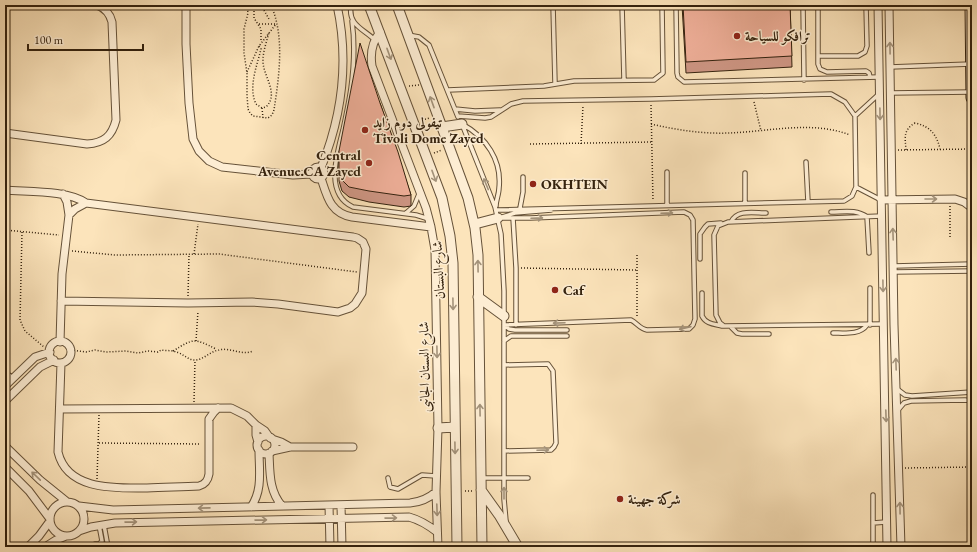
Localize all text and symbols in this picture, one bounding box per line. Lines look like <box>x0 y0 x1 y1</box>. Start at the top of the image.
scale bar <box>28 26 143 52</box>
place label: ترافكو للسياحة <box>745 27 811 45</box>
marker: ترافكو للسياحة <box>732 31 742 41</box>
text: 100 m <box>34 32 64 48</box>
one-way arrow <box>886 42 893 55</box>
one-way arrow <box>385 48 393 60</box>
one-way arrow <box>427 96 435 108</box>
one-way arrow <box>876 107 884 120</box>
place label: تيفولى دوم زايد Tivoli Dome Zayed <box>373 113 484 147</box>
marker: تيفولى دوم زايد Tivoli Dome Zayed <box>360 125 370 135</box>
place label: Central Avenue.CA Zayed <box>257 146 361 180</box>
marker: Central Avenue.CA Zayed <box>364 158 374 168</box>
one-way arrow <box>430 170 438 182</box>
place label: OKHTEIN <box>541 175 608 193</box>
one-way arrow <box>482 178 489 190</box>
marker: OKHTEIN <box>528 179 538 189</box>
one-way arrow <box>924 195 937 203</box>
one-way arrow <box>660 209 673 217</box>
one-way arrow <box>530 214 543 222</box>
one-way arrow <box>889 228 897 241</box>
street label: شارع البستان <box>427 240 452 300</box>
one-way arrow <box>474 260 482 273</box>
one-way arrow <box>879 279 887 292</box>
place label: Caf <box>563 281 586 299</box>
marker: Caf <box>550 285 560 295</box>
one-way arrow <box>449 297 457 310</box>
one-way arrow <box>553 319 566 327</box>
street label: شارع البستان الجانبى <box>414 321 437 413</box>
one-way arrow <box>678 325 691 333</box>
one-way arrow <box>433 345 441 358</box>
one-way arrow <box>892 358 899 371</box>
one-way arrow <box>476 404 484 417</box>
one-way arrow <box>882 409 889 422</box>
one-way arrow <box>452 441 459 454</box>
one-way arrow <box>536 446 549 454</box>
one-way arrow <box>31 471 41 481</box>
one-way arrow <box>500 487 508 500</box>
place label: شركة جهينة <box>628 490 681 509</box>
marker: شركة جهينة <box>615 494 625 504</box>
one-way arrow <box>896 502 904 515</box>
one-way arrow <box>433 503 440 516</box>
one-way arrow <box>198 504 211 512</box>
one-way arrow <box>384 514 397 522</box>
one-way arrow <box>254 516 267 524</box>
one-way arrow <box>124 518 137 526</box>

